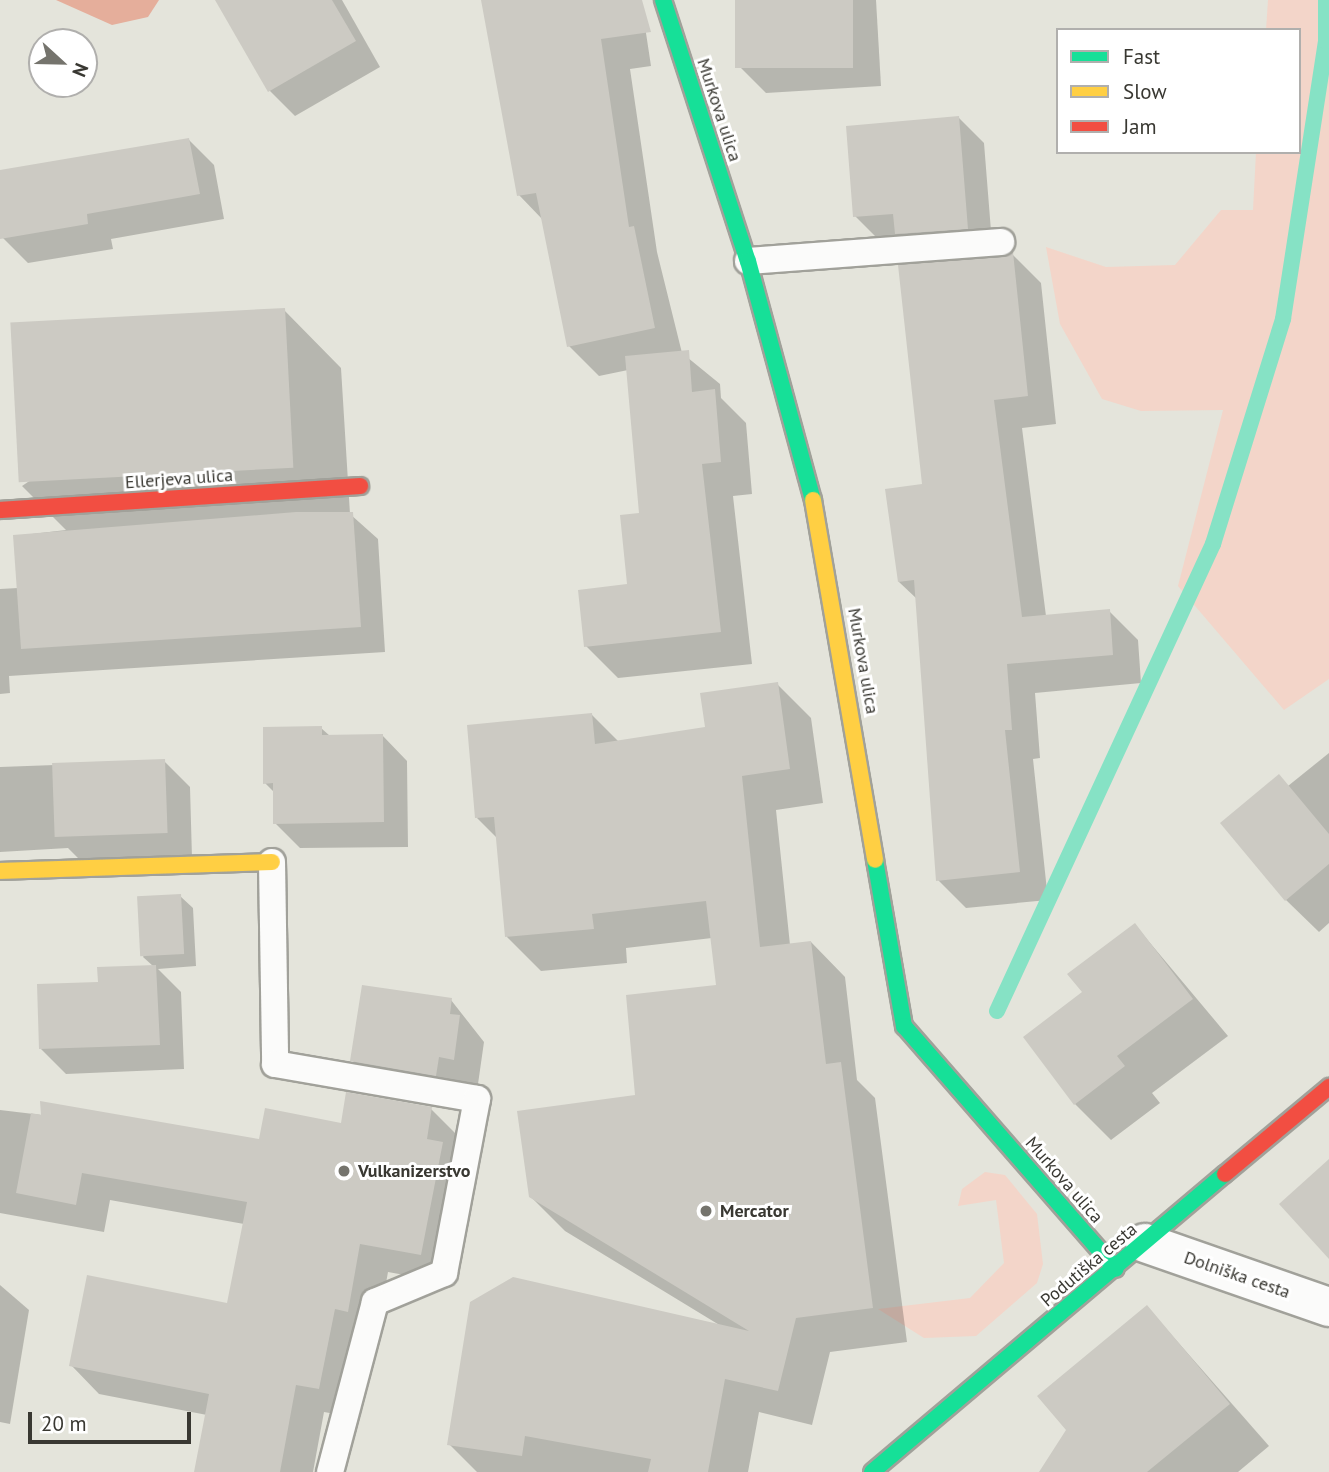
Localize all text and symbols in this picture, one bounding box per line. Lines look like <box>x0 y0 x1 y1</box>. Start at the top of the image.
north arrow <box>28 28 98 98</box>
legend <box>1056 28 1301 154</box>
text: Fast <box>1123 43 1160 70</box>
street label: Murkova ulica <box>692 56 746 164</box>
text: N <box>67 60 94 80</box>
text: Slow <box>1123 78 1167 105</box>
text: Jam <box>1123 113 1157 140</box>
street label: Ellerjeva ulica <box>124 464 234 494</box>
street label: Murkova ulica <box>843 606 883 716</box>
street label: Murkova ulica <box>1021 1132 1107 1228</box>
place label: Vulkanizerstvo <box>358 1160 470 1182</box>
marker: Vulkanizerstvo <box>336 1163 352 1179</box>
place label: Mercator <box>720 1200 789 1222</box>
marker: Mercator <box>698 1203 714 1219</box>
street label: Podutiška cesta <box>1037 1219 1141 1311</box>
street label: Dolniška cesta <box>1181 1247 1293 1303</box>
scale bar <box>32 1398 194 1442</box>
text: 20 m <box>41 1410 87 1437</box>

